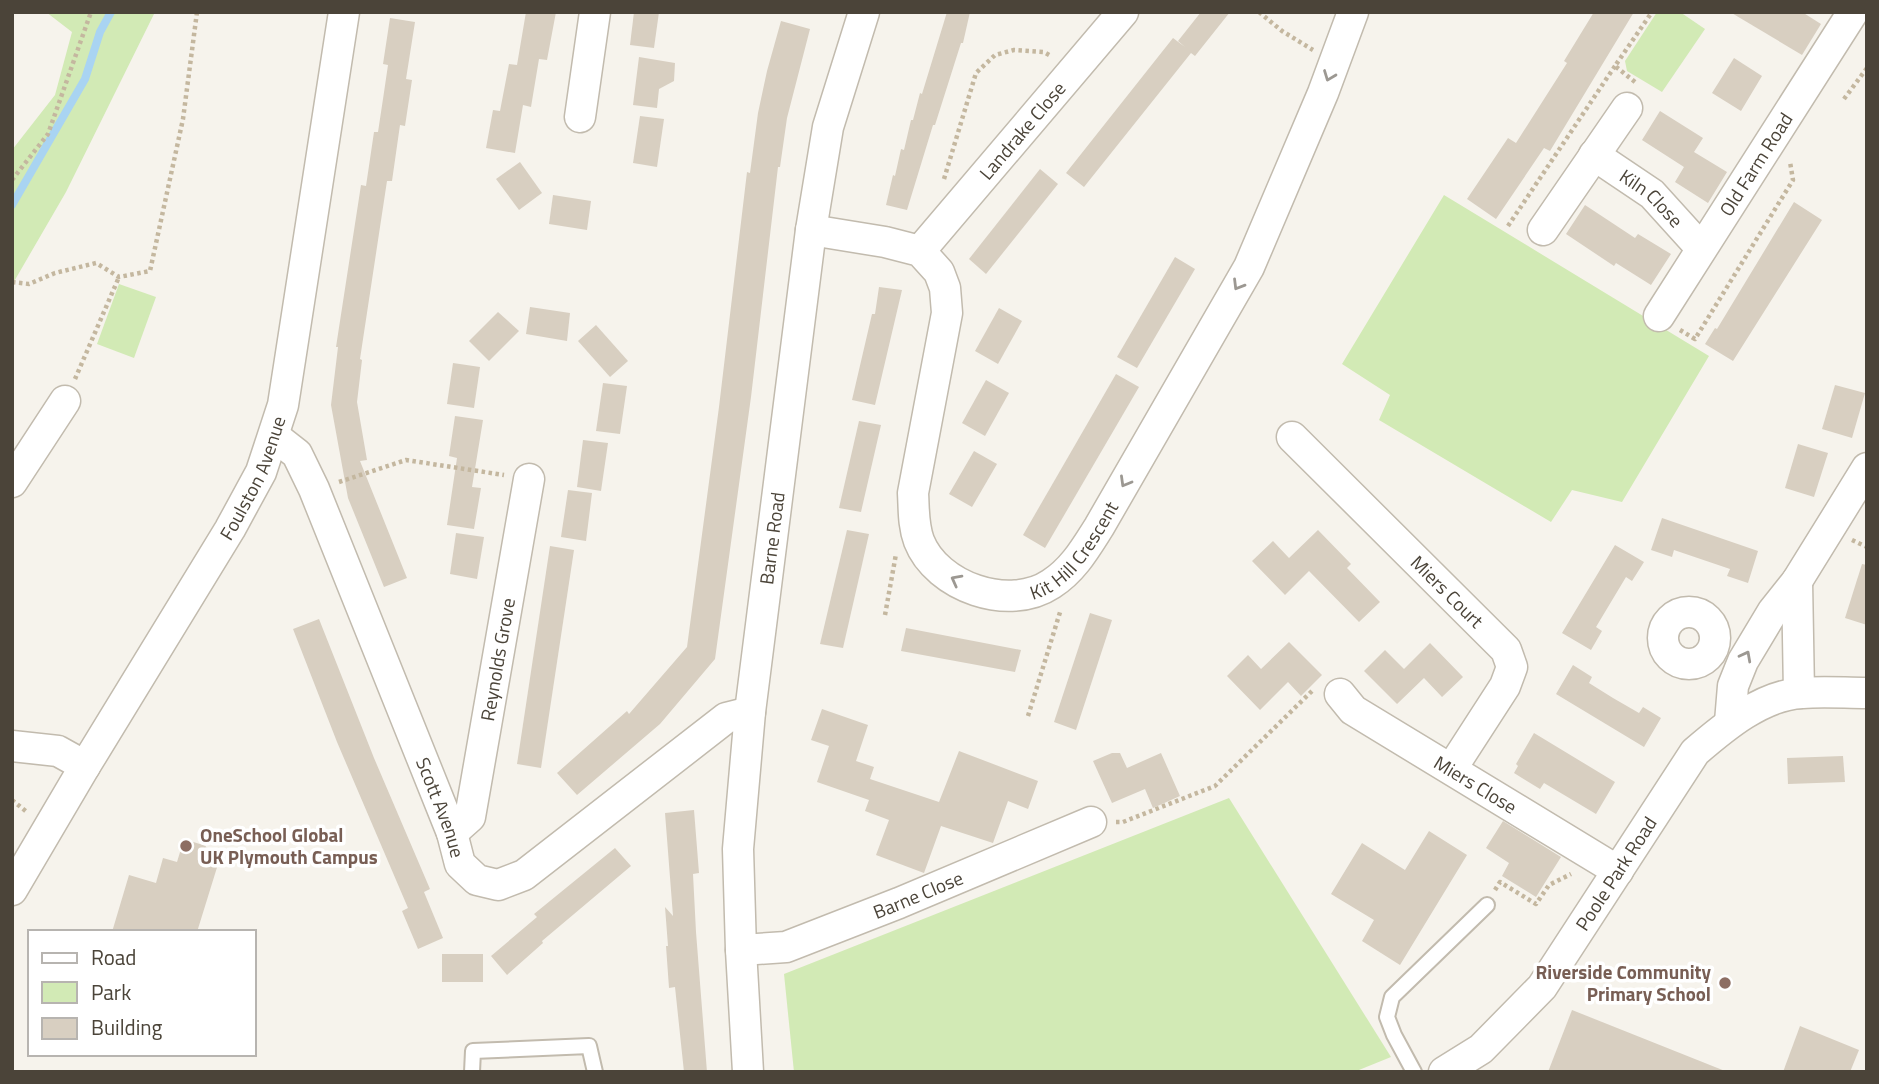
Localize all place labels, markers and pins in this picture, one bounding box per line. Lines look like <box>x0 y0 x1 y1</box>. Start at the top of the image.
place label: OneSchool Global UK Plymouth Campus <box>200 820 378 871</box>
marker: OneSchool Global UK Plymouth Campus <box>178 838 194 854</box>
place label: Riverside Community Primary School <box>1536 957 1711 1008</box>
marker: Riverside Community Primary School <box>1717 975 1733 991</box>

